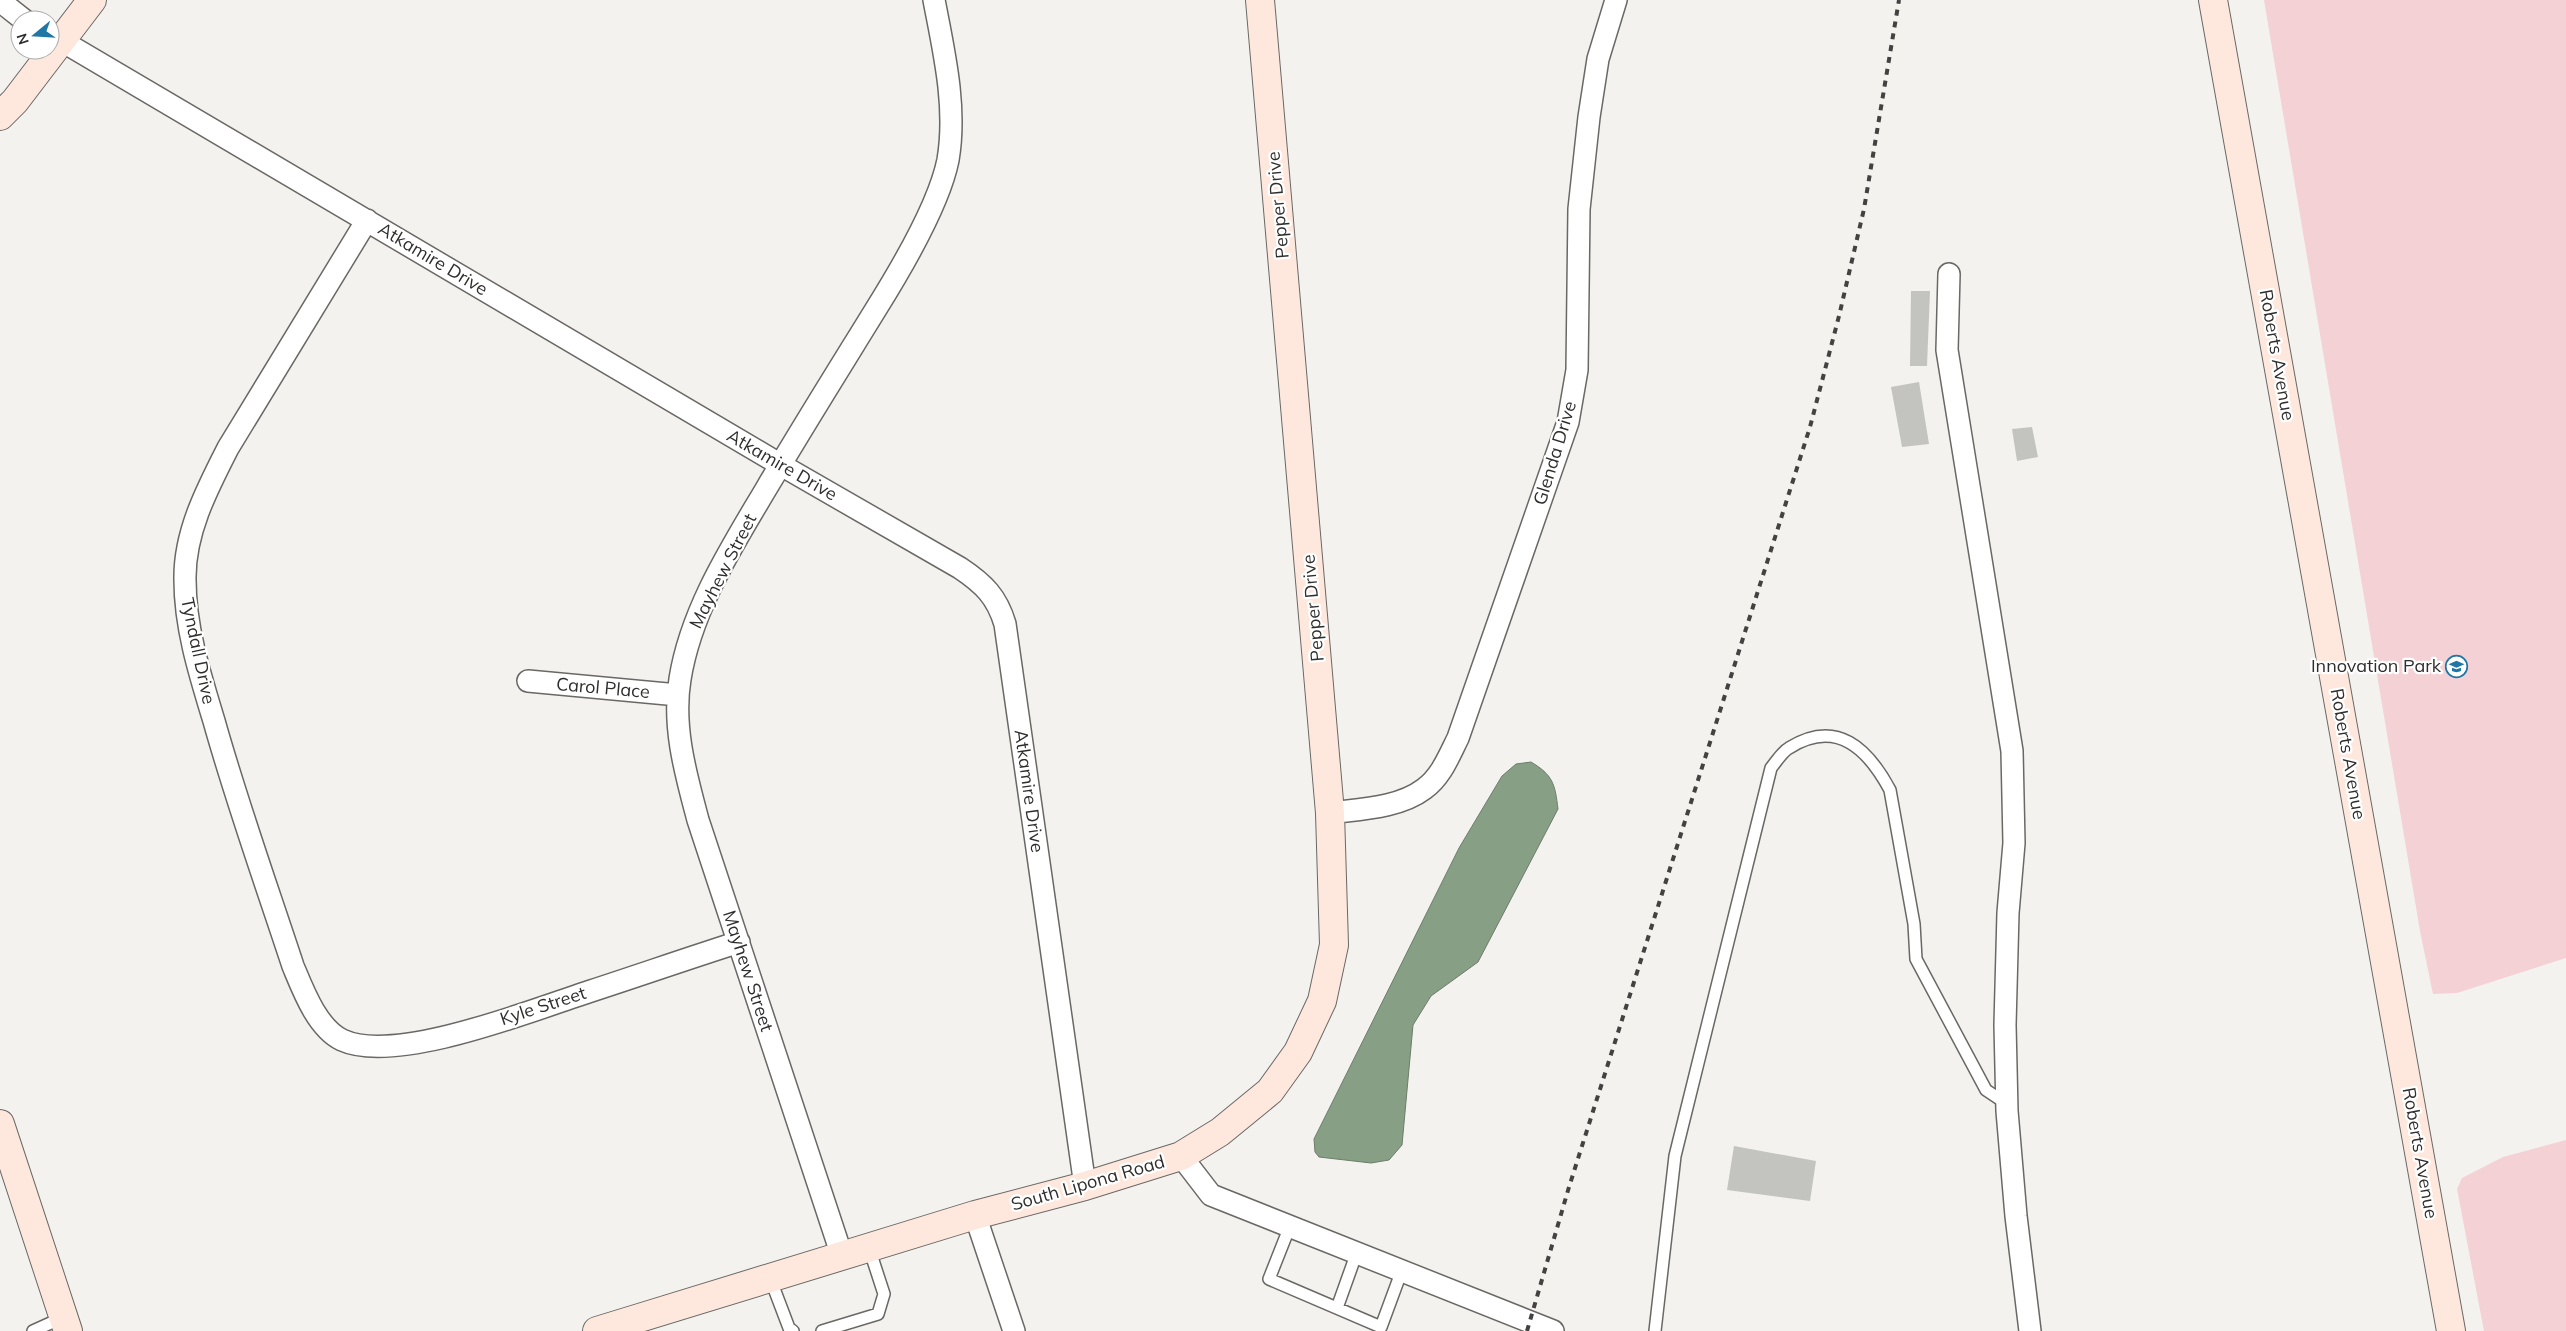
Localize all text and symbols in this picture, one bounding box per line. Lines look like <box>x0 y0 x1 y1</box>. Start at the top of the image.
north arrow <box>10 10 60 60</box>
text: N <box>12 31 33 47</box>
street label: Pepper Drive <box>1261 151 1294 259</box>
street label: Atkamire Drive <box>374 217 492 300</box>
street label: Roberts Avenue <box>2255 288 2300 422</box>
street label: Glenda Drive <box>1528 398 1581 508</box>
street label: Atkamire Drive <box>723 424 842 505</box>
street label: Mayhew Street <box>684 509 761 632</box>
street label: Pepper Drive <box>1296 554 1329 662</box>
street label: Tyndall Drive <box>176 596 221 706</box>
place label: Innovation Park <box>2311 654 2442 677</box>
school or university icon: Innovation Park <box>2445 654 2469 678</box>
street label: Carol Place <box>555 672 651 703</box>
street label: Roberts Avenue <box>2326 687 2371 821</box>
street label: Atkamire Drive <box>1009 728 1049 854</box>
street label: Mayhew Street <box>718 907 779 1034</box>
street label: Kyle Street <box>497 981 589 1030</box>
street label: Roberts Avenue <box>2398 1086 2443 1220</box>
street label: South Lipona Road <box>1008 1150 1167 1215</box>

